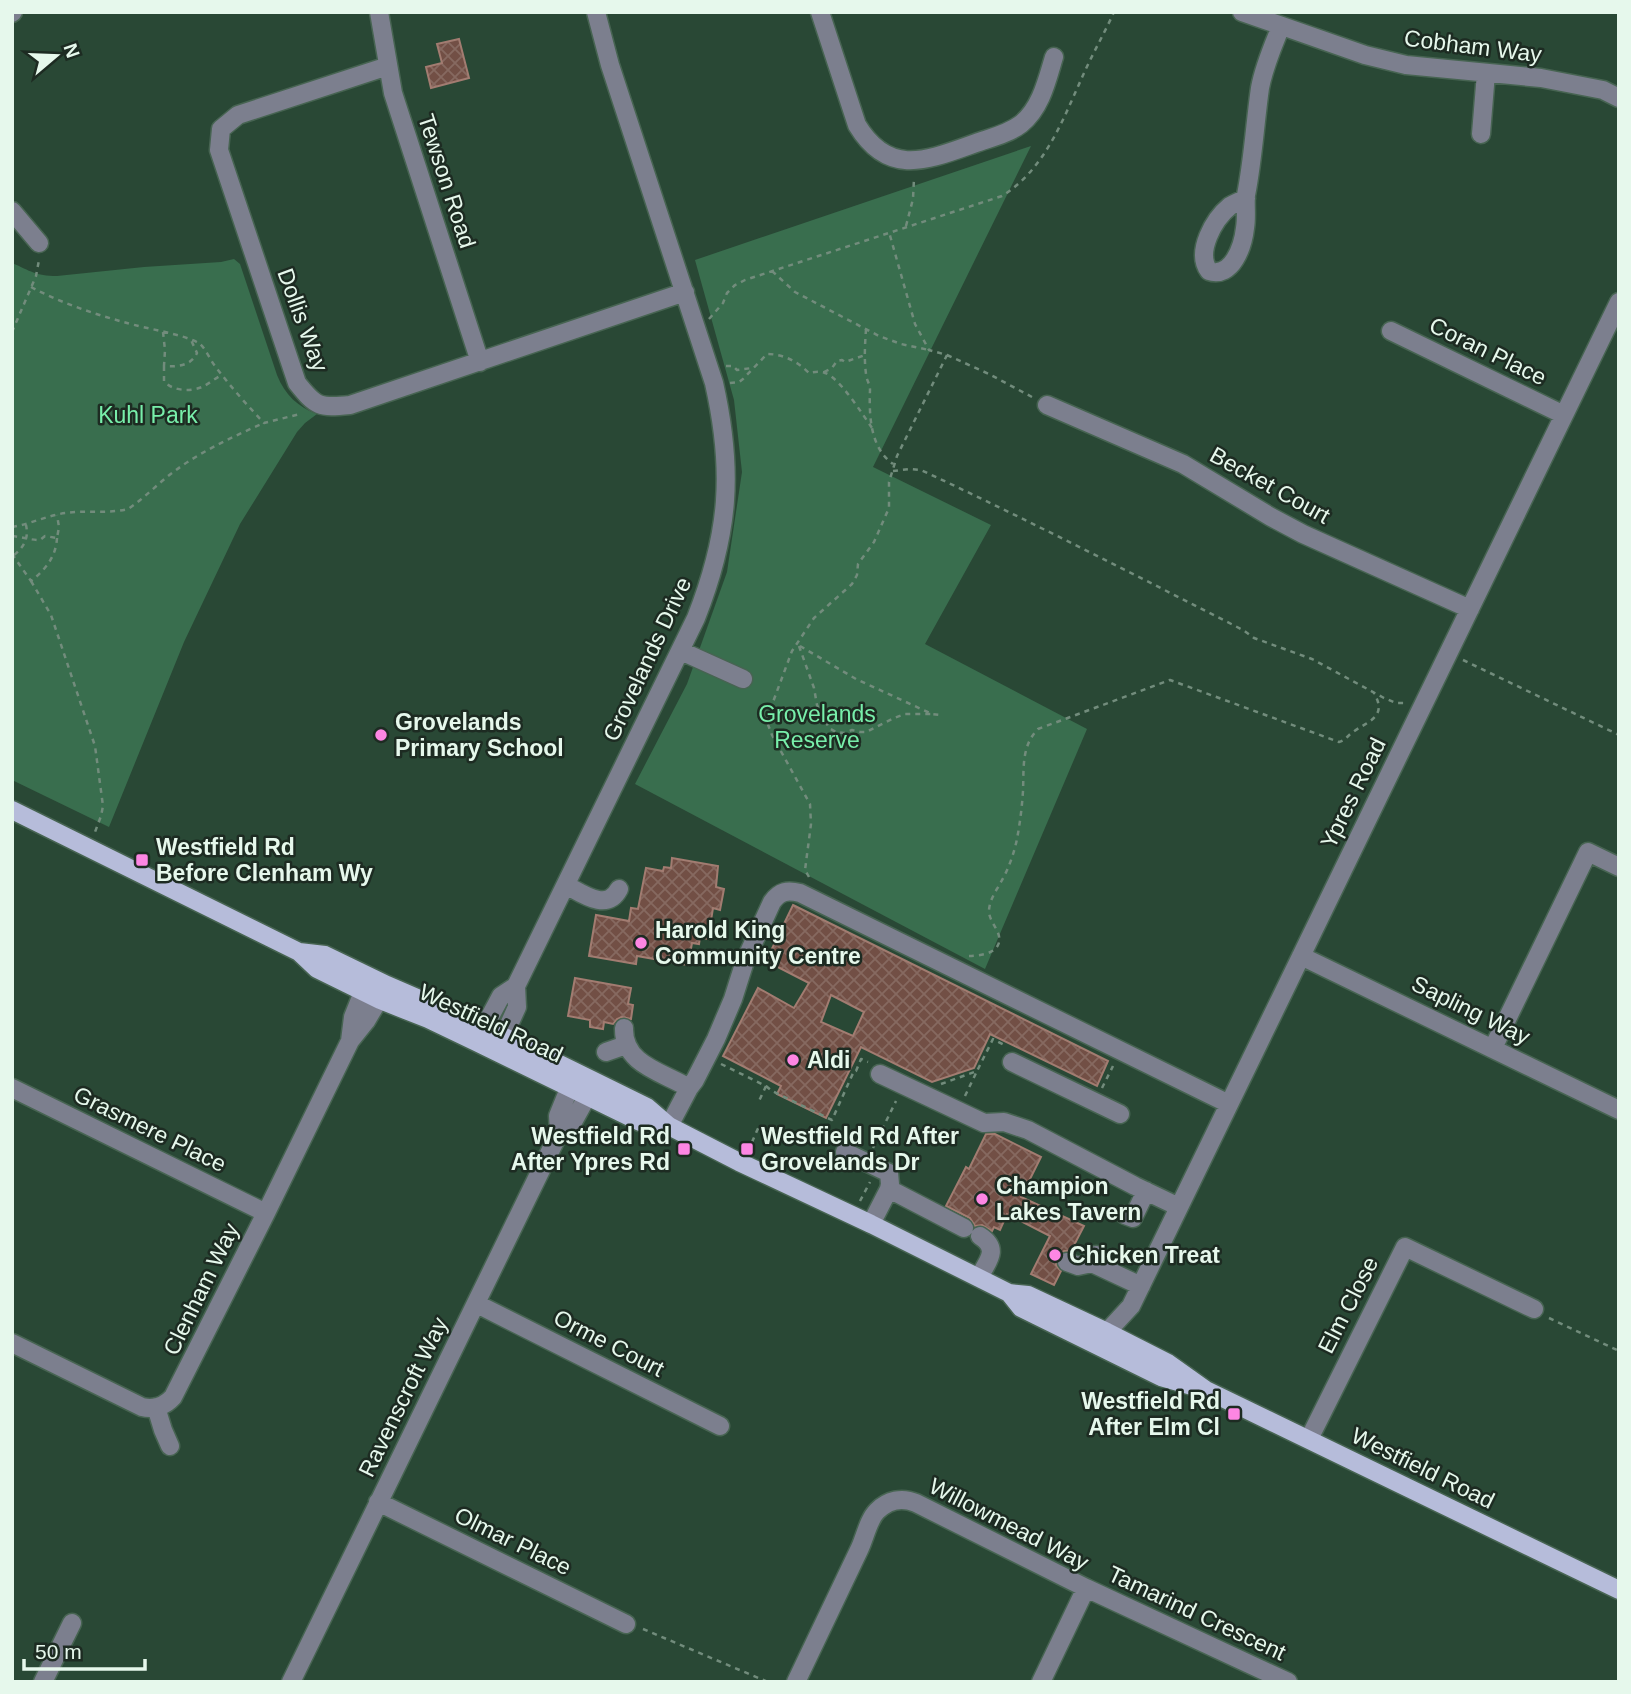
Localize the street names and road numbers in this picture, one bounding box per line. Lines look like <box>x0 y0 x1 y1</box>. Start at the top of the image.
street label: Cobham Way <box>1403 25 1544 67</box>
street label: Tewson Road <box>413 111 481 251</box>
street label: Dollis Way <box>272 265 334 376</box>
street label: Coran Place <box>1425 312 1551 390</box>
street label: Becket Court <box>1206 441 1335 529</box>
street label: Grovelands Drive <box>598 573 696 745</box>
street label: Ypres Road <box>1315 733 1391 853</box>
street label: Sapling Way <box>1408 970 1535 1050</box>
street label: Westfield Road <box>415 978 567 1068</box>
street label: Grasmere Place <box>70 1081 230 1177</box>
street label: Clenham Way <box>158 1218 244 1359</box>
street label: Elm Close <box>1313 1252 1383 1358</box>
street label: Orme Court <box>550 1304 669 1382</box>
street label: Ravenscroft Way <box>353 1313 453 1481</box>
street label: Westfield Road <box>1347 1422 1499 1514</box>
street label: Willowmead Way <box>925 1473 1094 1576</box>
street label: Olmar Place <box>450 1502 576 1580</box>
street label: Tamarind Crescent <box>1104 1560 1291 1666</box>

